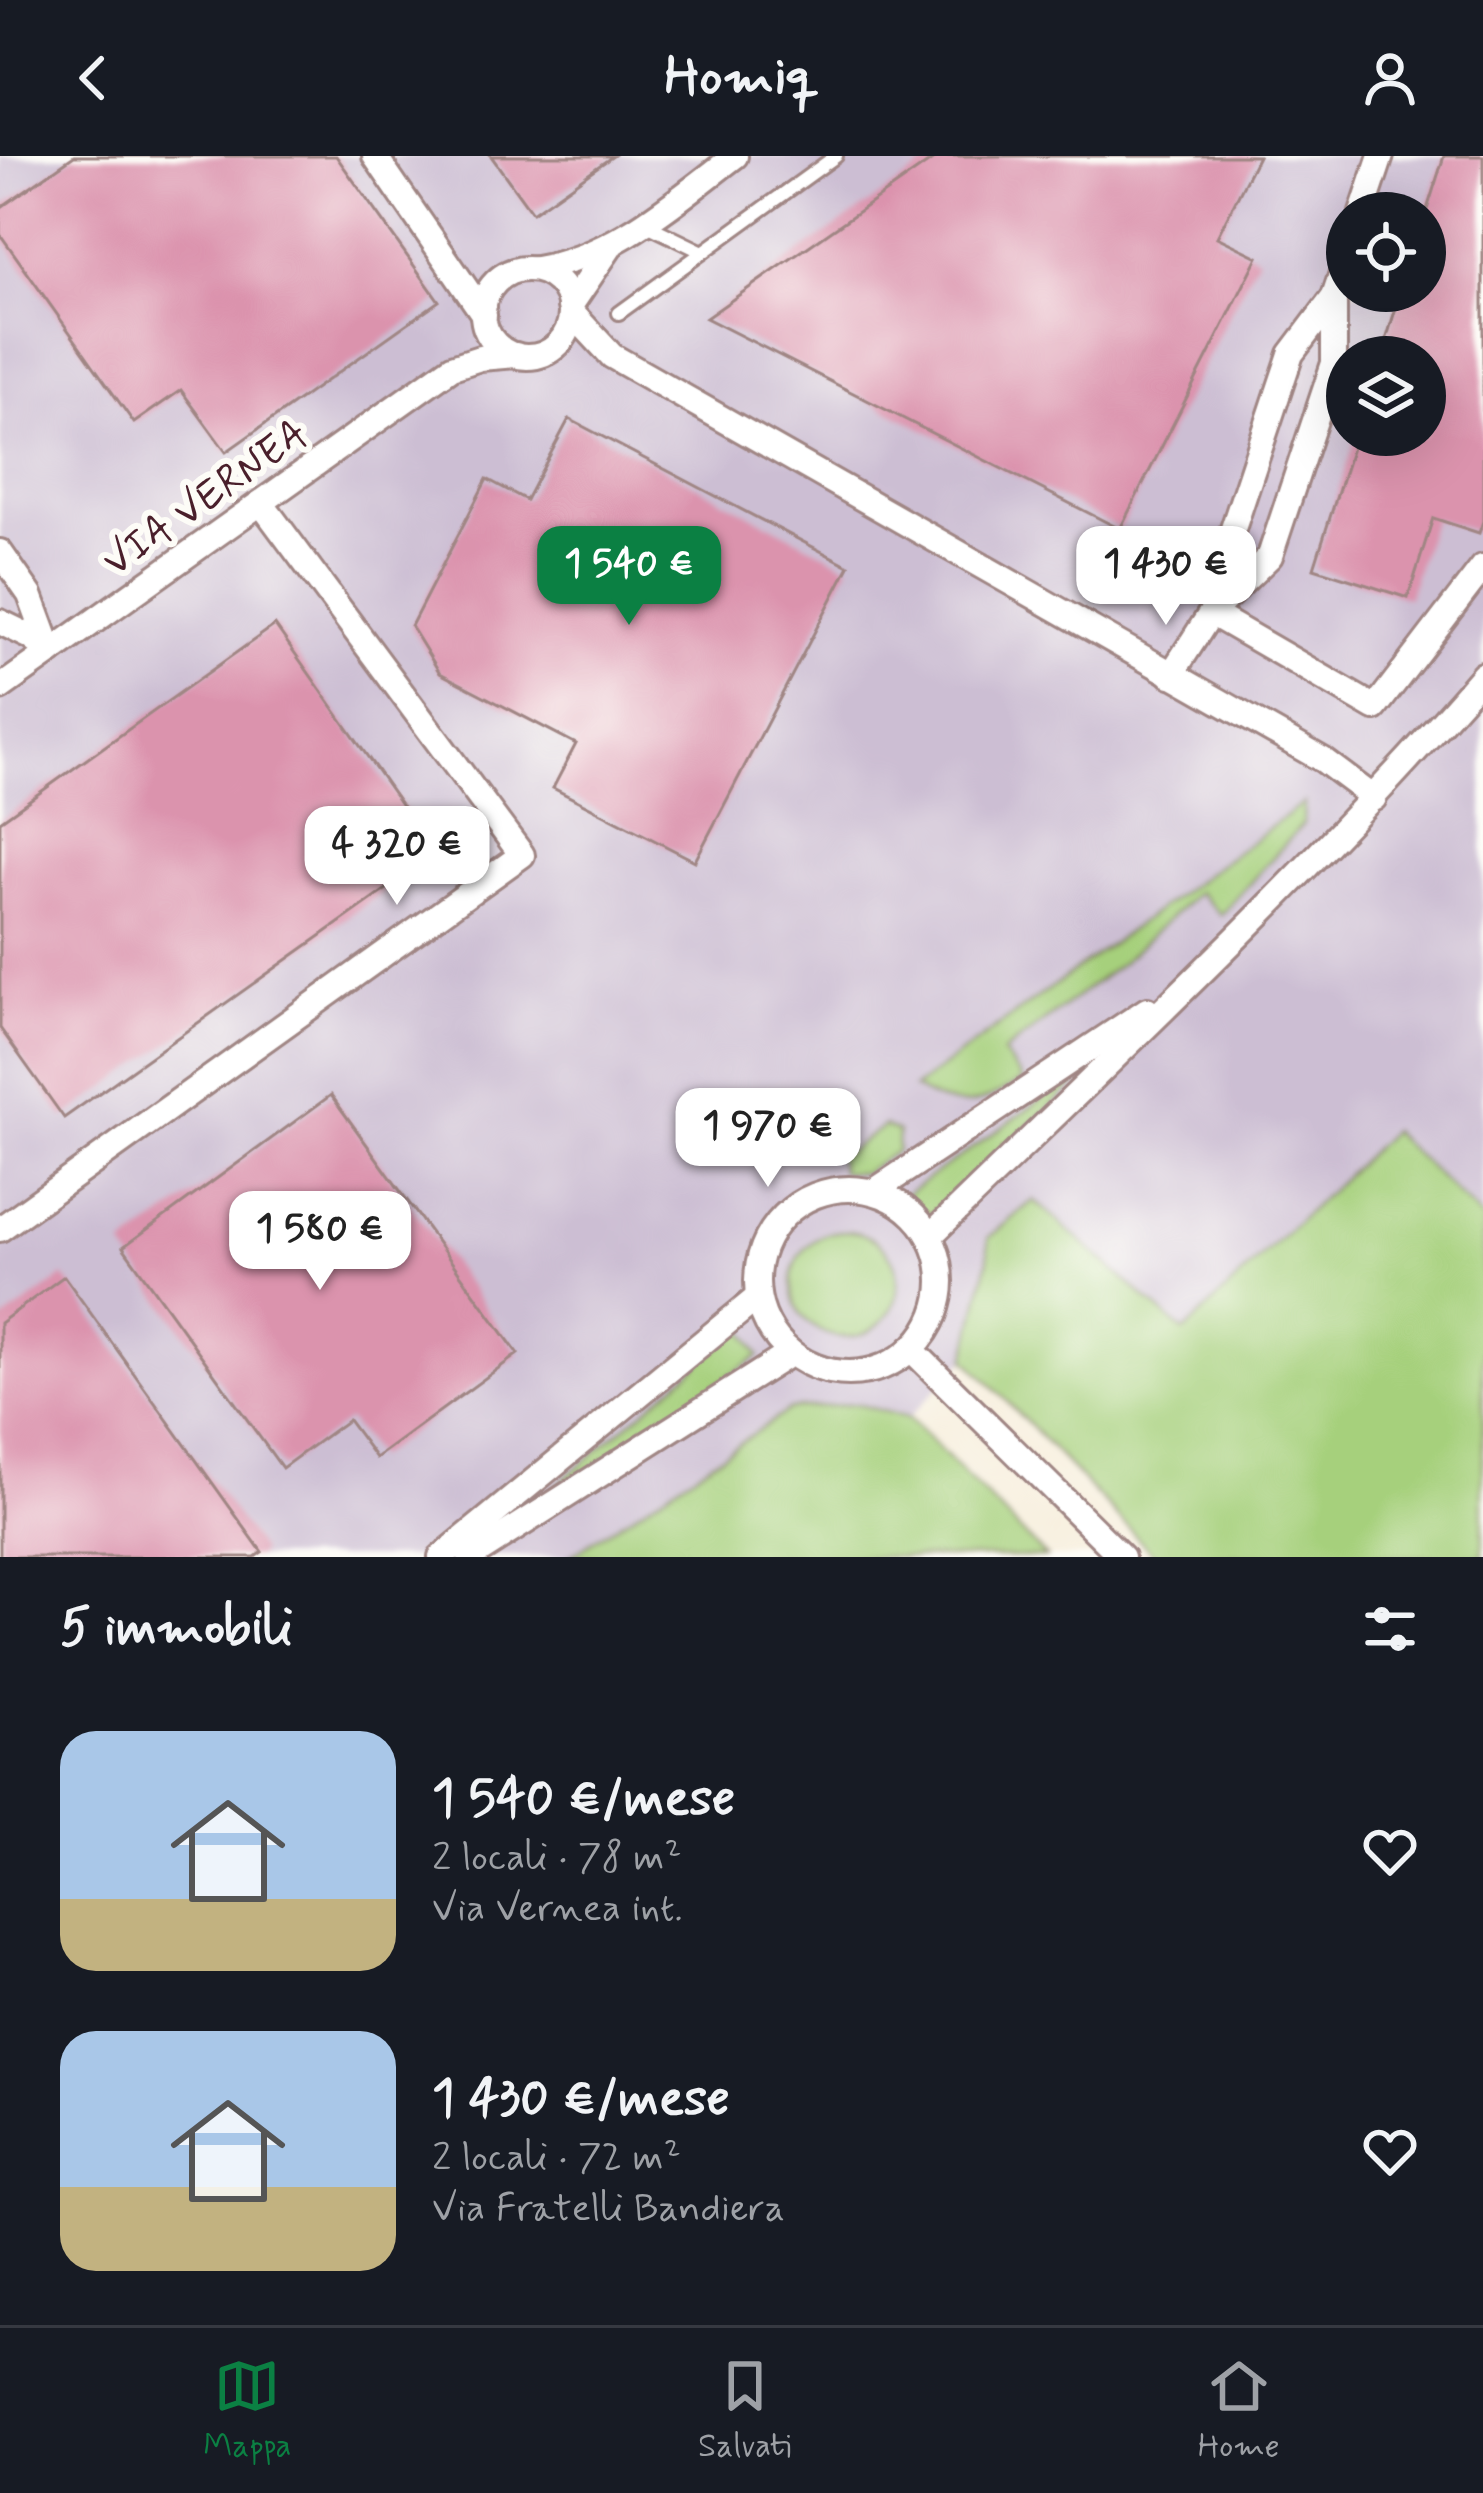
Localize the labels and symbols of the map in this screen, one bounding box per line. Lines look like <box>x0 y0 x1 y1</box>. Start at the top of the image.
street label: VIA VERNEA <box>92 408 320 590</box>
pin: 1 540 € <box>518 526 740 628</box>
pin: 1 430 € <box>1055 526 1277 628</box>
pin: 4 320 € <box>286 806 508 908</box>
pin: 1 970 € <box>657 1088 879 1190</box>
pin: 1 580 € <box>209 1191 431 1293</box>

